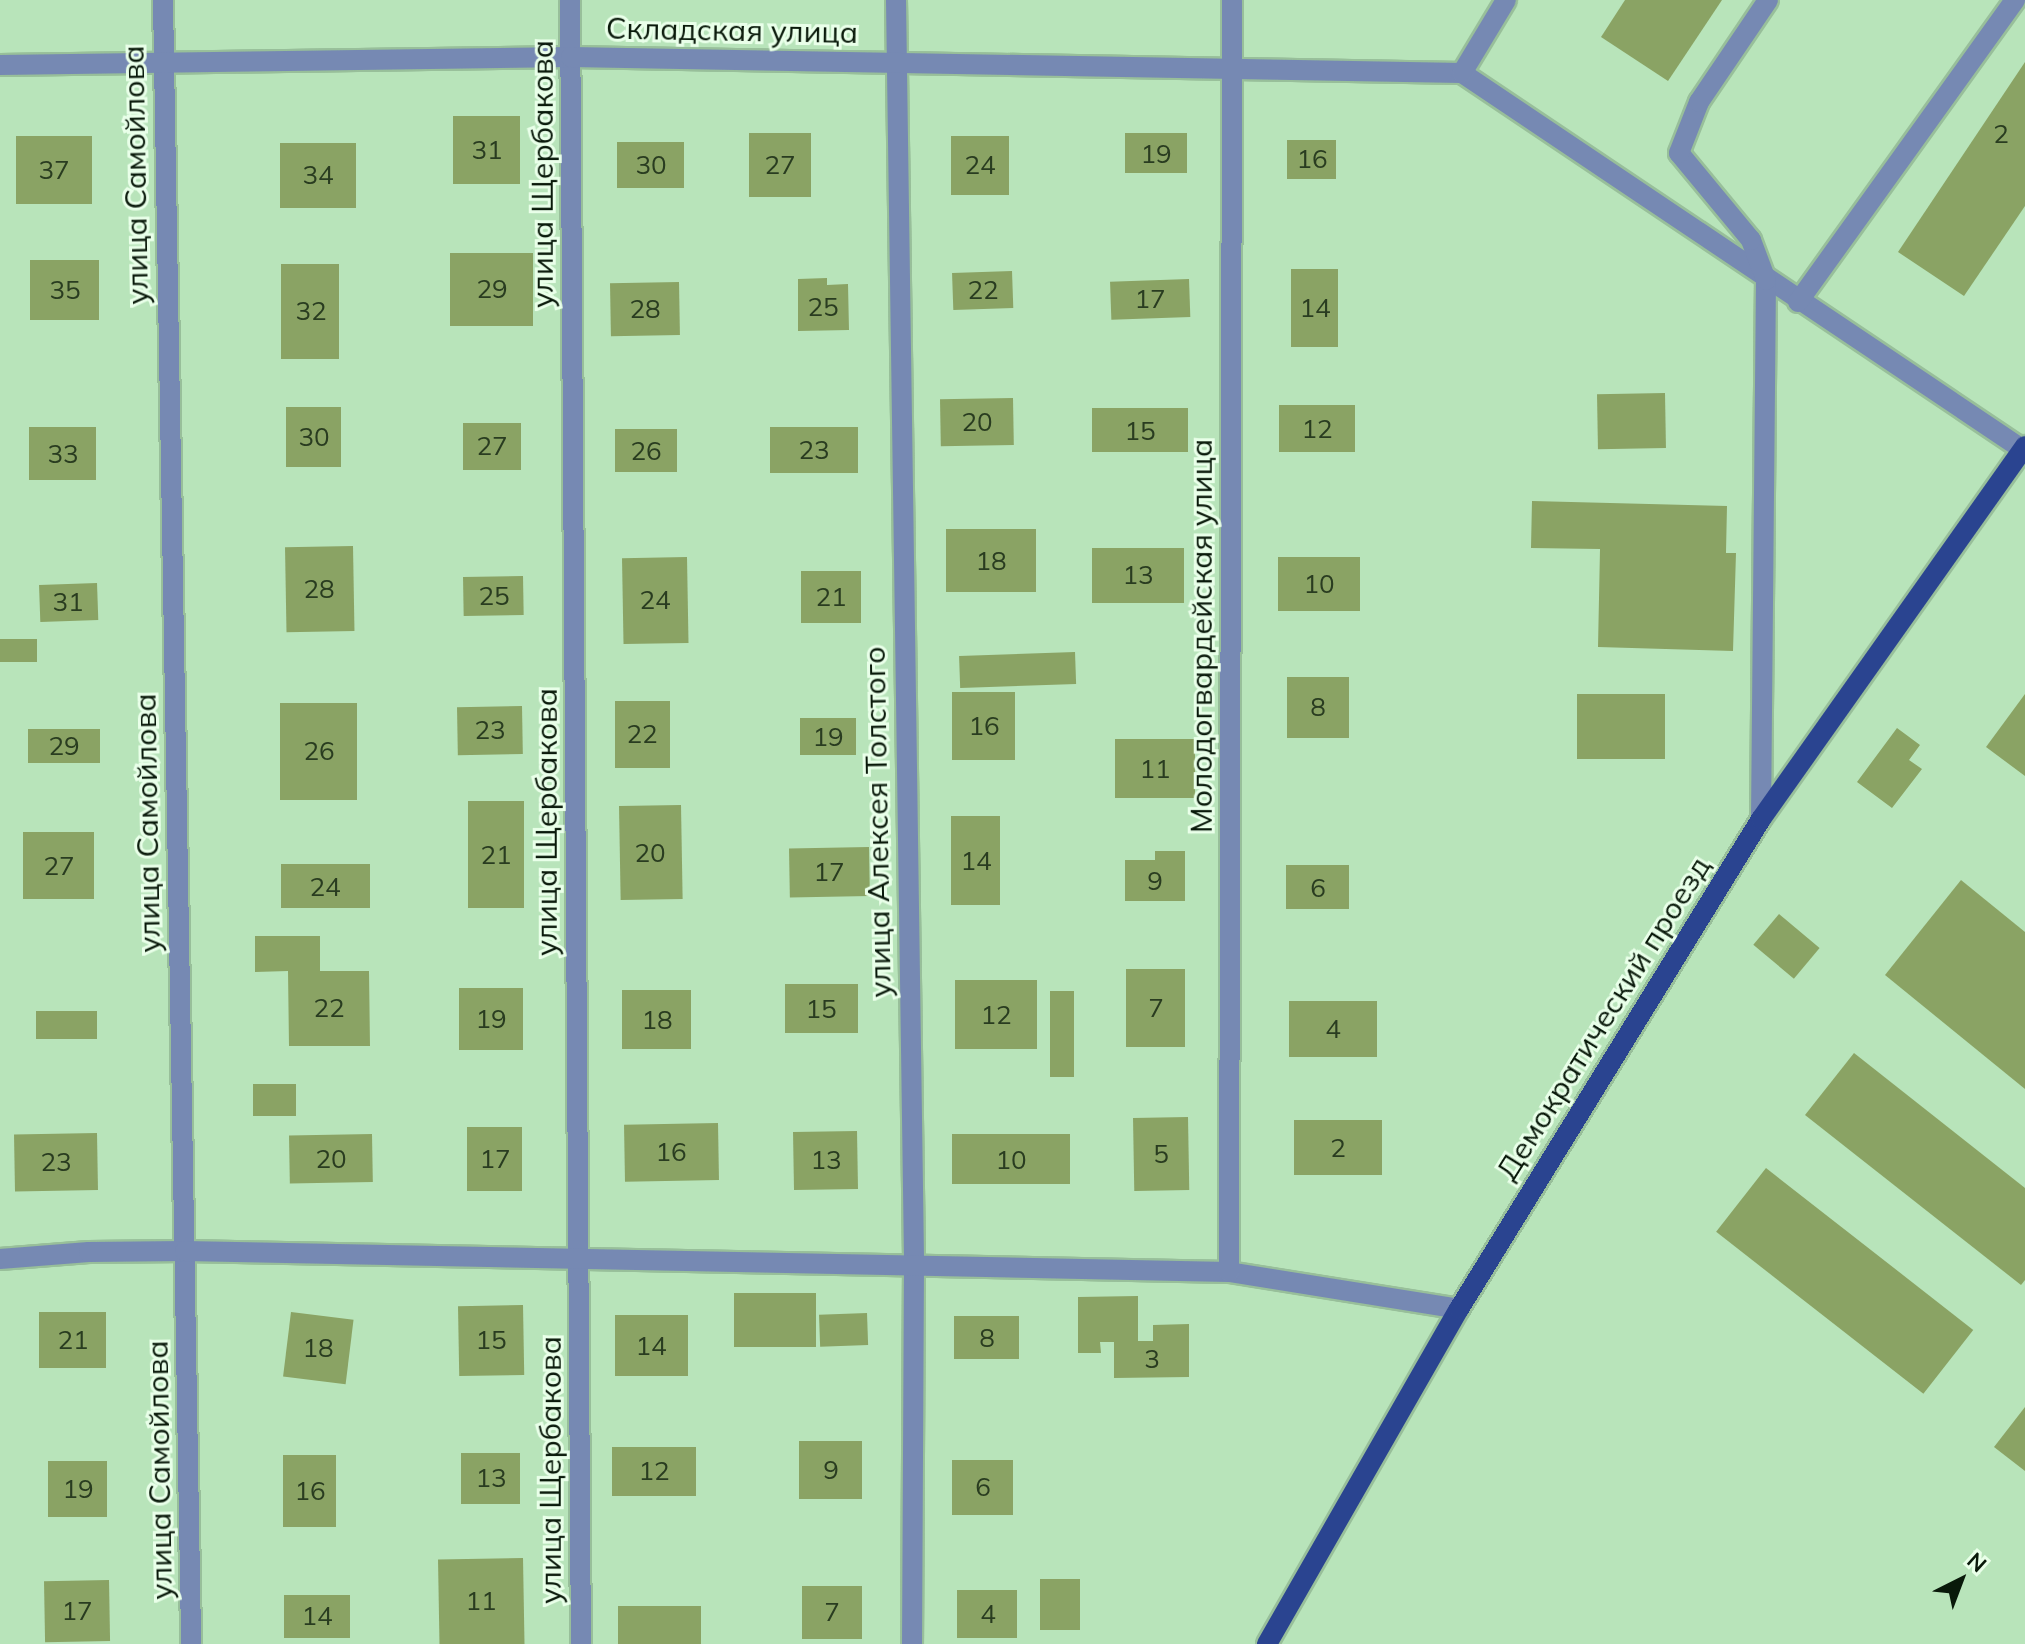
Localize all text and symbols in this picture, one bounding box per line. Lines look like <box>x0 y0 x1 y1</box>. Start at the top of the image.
street label: Складская улица <box>606 10 858 50</box>
street label: улица Щербакова <box>524 40 560 308</box>
street label: улица Самойлова <box>115 45 155 305</box>
house number: 2 <box>1993 118 2009 150</box>
house number: 31 <box>471 134 503 166</box>
house number: 19 <box>1140 138 1172 170</box>
house number: 16 <box>1296 143 1328 175</box>
house number: 30 <box>635 149 667 181</box>
house number: 27 <box>764 149 796 181</box>
house number: 24 <box>964 149 996 181</box>
house number: 37 <box>38 154 70 186</box>
house number: 34 <box>302 159 334 191</box>
house number: 29 <box>476 273 508 305</box>
house number: 35 <box>49 274 81 306</box>
house number: 22 <box>967 274 999 306</box>
house number: 17 <box>1134 283 1166 315</box>
house number: 25 <box>807 291 839 323</box>
house number: 14 <box>1299 292 1331 324</box>
house number: 28 <box>629 293 661 325</box>
house number: 32 <box>295 295 327 327</box>
house number: 20 <box>961 406 993 438</box>
house number: 12 <box>1301 413 1333 445</box>
house number: 15 <box>1124 415 1156 447</box>
house number: 30 <box>298 421 330 453</box>
house number: 27 <box>476 430 508 462</box>
house number: 23 <box>798 434 830 466</box>
house number: 26 <box>630 435 662 467</box>
house number: 33 <box>47 438 79 470</box>
street label: Молодогвардейская улица <box>1183 439 1219 833</box>
house number: 18 <box>975 545 1007 577</box>
house number: 13 <box>1122 559 1154 591</box>
house number: 10 <box>1303 568 1335 600</box>
house number: 28 <box>303 573 335 605</box>
house number: 25 <box>478 580 510 612</box>
house number: 21 <box>815 581 847 613</box>
house number: 24 <box>639 584 671 616</box>
house number: 31 <box>52 586 84 618</box>
street label: улица Алексея Толстого <box>856 646 898 998</box>
street label: улица Щербакова <box>528 688 564 956</box>
house number: 8 <box>1310 691 1326 723</box>
street label: улица Самойлова <box>127 693 167 953</box>
house number: 16 <box>968 710 1000 742</box>
house number: 23 <box>474 714 506 746</box>
house number: 22 <box>626 718 658 750</box>
house number: 19 <box>812 721 844 753</box>
house number: 29 <box>48 730 80 762</box>
house number: 26 <box>303 735 335 767</box>
house number: 11 <box>1139 753 1171 785</box>
house number: 20 <box>634 837 666 869</box>
house number: 21 <box>480 839 512 871</box>
house number: 14 <box>960 845 992 877</box>
house number: 27 <box>43 850 75 882</box>
street label: Демократический проезд <box>1488 850 1718 1186</box>
house number: 17 <box>813 856 845 888</box>
house number: 9 <box>1147 865 1163 897</box>
house number: 24 <box>309 871 341 903</box>
house number: 6 <box>1310 872 1326 904</box>
house number: 22 <box>313 992 345 1024</box>
house number: 7 <box>1148 992 1164 1024</box>
house number: 15 <box>805 993 837 1025</box>
house number: 12 <box>980 999 1012 1031</box>
house number: 19 <box>475 1003 507 1035</box>
house number: 18 <box>641 1004 673 1036</box>
house number: 4 <box>1325 1013 1341 1045</box>
house number: 2 <box>1330 1132 1346 1164</box>
house number: 16 <box>655 1136 687 1168</box>
house number: 5 <box>1153 1138 1169 1170</box>
house number: 20 <box>315 1143 347 1175</box>
house number: 17 <box>479 1143 511 1175</box>
house number: 13 <box>810 1144 842 1176</box>
house number: 10 <box>995 1144 1027 1176</box>
house number: 23 <box>40 1146 72 1178</box>
house number: 8 <box>979 1322 995 1354</box>
house number: 21 <box>57 1324 89 1356</box>
house number: 15 <box>475 1324 507 1356</box>
house number: 14 <box>635 1330 667 1362</box>
house number: 18 <box>302 1332 334 1364</box>
street label: улица Щербакова <box>532 1336 568 1604</box>
street label: улица Самойлова <box>139 1340 179 1600</box>
house number: 3 <box>1144 1343 1160 1375</box>
house number: 9 <box>823 1454 839 1486</box>
house number: 12 <box>638 1455 670 1487</box>
house number: 13 <box>475 1462 507 1494</box>
house number: 6 <box>975 1471 991 1503</box>
house number: 19 <box>62 1473 94 1505</box>
house number: 16 <box>294 1475 326 1507</box>
north arrow <box>1921 1540 2001 1620</box>
text: N <box>1962 1546 1993 1578</box>
house number: 11 <box>465 1585 497 1617</box>
house number: 17 <box>61 1595 93 1627</box>
house number: 7 <box>824 1596 840 1628</box>
house number: 4 <box>980 1598 996 1630</box>
house number: 14 <box>301 1600 333 1632</box>

